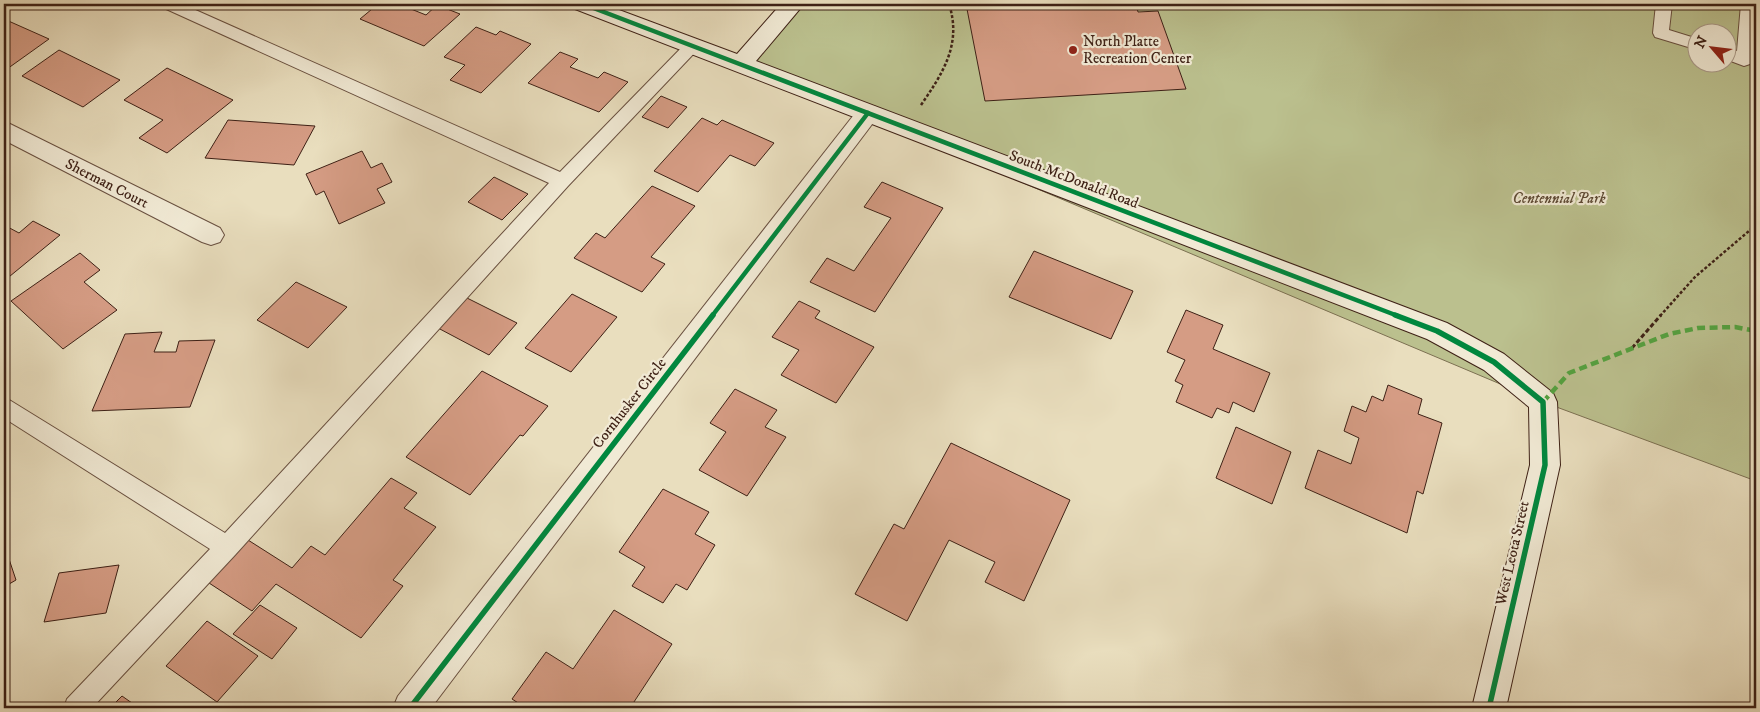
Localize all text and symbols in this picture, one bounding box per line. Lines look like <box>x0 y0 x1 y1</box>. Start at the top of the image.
north arrow <box>1688 22 1738 72</box>
place label: North Platte Recreation Center <box>1083 32 1192 68</box>
text: N <box>1691 33 1712 52</box>
marker: North Platte Recreation Center <box>1067 44 1079 56</box>
street label: South McDonald Road <box>1006 146 1142 213</box>
street label: Sherman Court <box>62 154 152 213</box>
park label: Centennial Park <box>1512 189 1606 208</box>
street label: Cornhusker Circle <box>588 354 671 452</box>
street label: West Leota Street <box>1491 499 1534 608</box>

